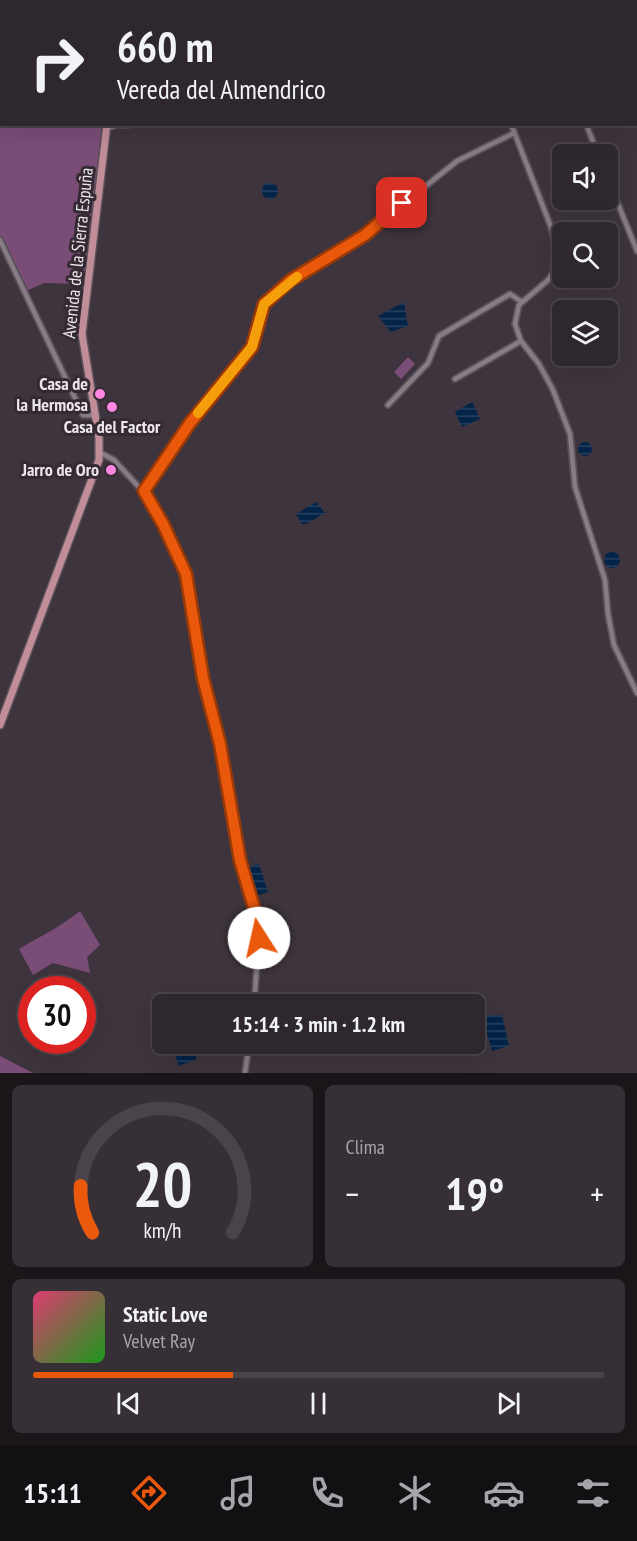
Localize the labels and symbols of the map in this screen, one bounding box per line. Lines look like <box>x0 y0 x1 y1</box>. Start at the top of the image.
street label: Avenida de la Sierra Espuña <box>57 166 98 340</box>
pin <box>376 177 427 228</box>
place label: Casa de la Hermosa <box>16 372 88 416</box>
marker: Casa de la Hermosa <box>93 387 107 401</box>
marker: Casa del Factor <box>105 400 119 414</box>
place label: Casa del Factor <box>64 415 161 438</box>
place label: Jarro de Oro <box>21 458 99 481</box>
marker: Jarro de Oro <box>104 463 118 477</box>
position arrow <box>227 906 291 970</box>
speed limit sign: 30 <box>18 976 96 1054</box>

